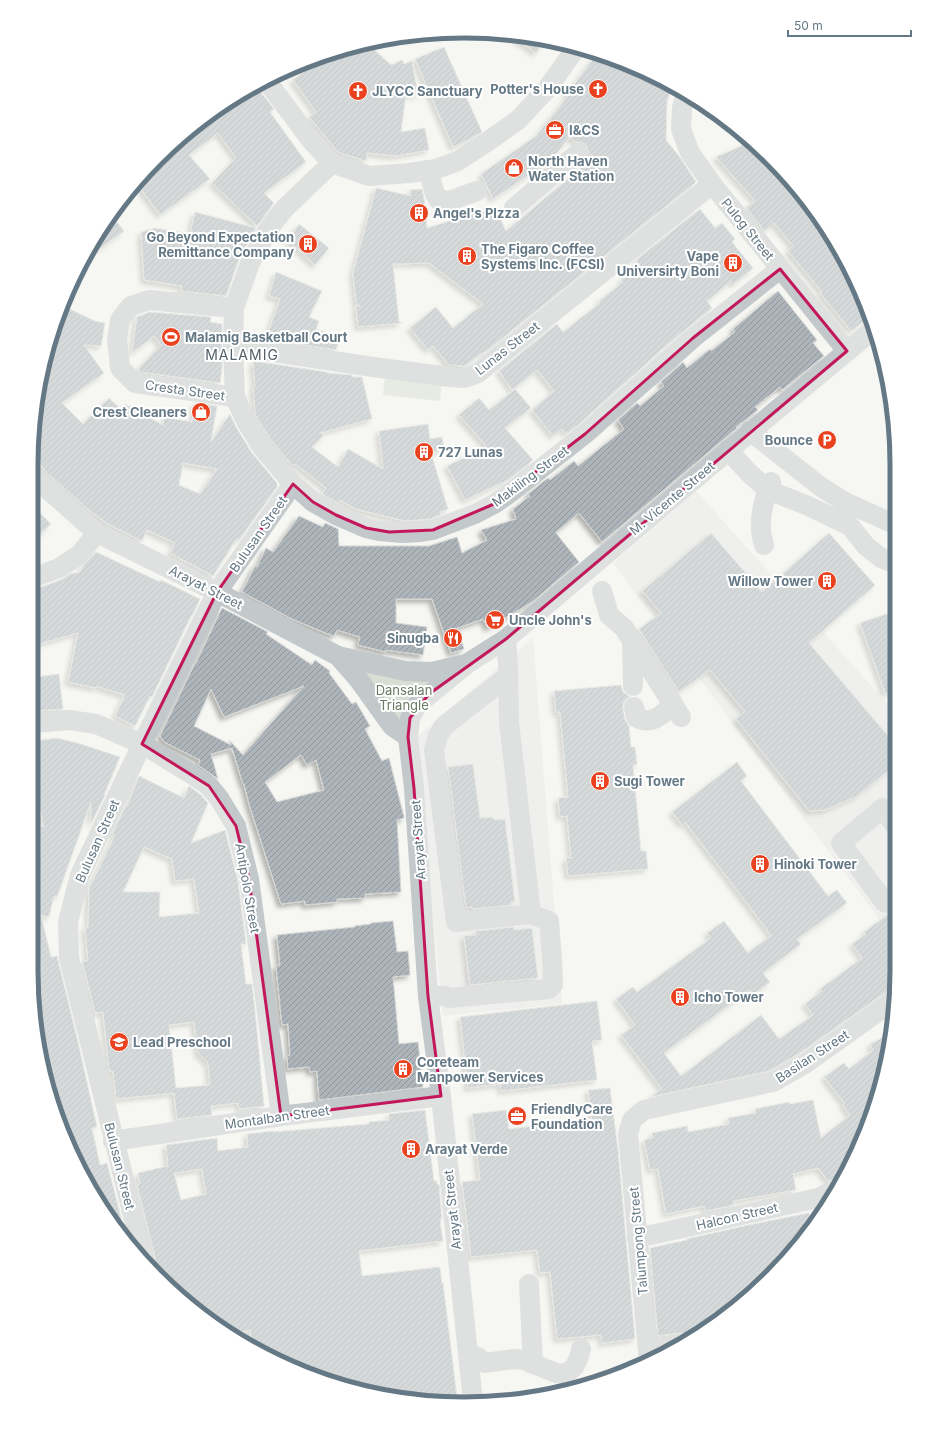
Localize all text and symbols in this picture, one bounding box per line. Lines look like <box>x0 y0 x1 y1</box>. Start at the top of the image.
scale bar <box>788 12 911 38</box>
text: 50 m <box>794 18 823 33</box>
church icon: Potter's House <box>587 78 609 100</box>
church icon: JLYCC Sanctuary <box>347 80 369 102</box>
place label: Potter's House <box>490 81 584 97</box>
place label: JLYCC Sanctuary <box>372 83 483 99</box>
office icon: I&CS <box>544 119 566 141</box>
place label: I&CS <box>569 122 600 138</box>
place label: North Haven Water Station <box>528 153 614 184</box>
shop icon: North Haven Water Station <box>503 157 525 179</box>
street label: Pulog Street <box>718 195 778 263</box>
building icon: Angel's PIzza <box>408 202 430 224</box>
place label: Angel's PIzza <box>433 205 519 221</box>
place label: Go Beyond Expectation Remittance Company <box>146 229 294 260</box>
building icon: Go Beyond Expectation Remittance Company <box>297 233 319 255</box>
place label: The Figaro Coffee Systems Inc. (FCSI) <box>481 241 605 272</box>
building icon: The Figaro Coffee Systems Inc. (FCSI) <box>456 245 478 267</box>
place label: Vape Universirty Boni <box>617 248 719 279</box>
building icon: Vape Universirty Boni <box>722 252 744 274</box>
street label: Lunas Street <box>472 318 542 378</box>
sports icon: Malamig Basketball Court <box>160 326 182 348</box>
place label: Malamig Basketball Court <box>185 329 348 345</box>
district label: MALAMIG <box>205 346 279 363</box>
street label: Cresta Street <box>144 376 226 404</box>
shop icon: Crest Cleaners <box>190 401 212 423</box>
place label: Crest Cleaners <box>93 404 187 420</box>
parking icon: Bounce <box>816 429 838 451</box>
place label: Bounce <box>765 432 813 448</box>
building icon: 727 Lunas <box>413 441 435 463</box>
street label: Makiling Street <box>489 442 571 510</box>
place label: 727 Lunas <box>438 444 503 460</box>
street label: M. Vicente Street <box>626 458 718 538</box>
street label: Bulusan Street <box>226 493 290 575</box>
street label: Arayat Street <box>167 562 245 612</box>
building icon: Willow Tower <box>816 570 838 592</box>
place label: Willow Tower <box>728 573 814 589</box>
supermarket icon: Uncle John's <box>484 609 506 631</box>
place label: Uncle John's <box>509 612 592 628</box>
restaurant icon: Sinugba <box>442 627 464 649</box>
place label: Sinugba <box>387 630 439 646</box>
park label: Dansalan Triangle <box>376 682 432 713</box>
building icon: Sugi Tower <box>589 770 611 792</box>
place label: Sugi Tower <box>614 773 685 789</box>
street label: Bulusan Street <box>72 797 122 885</box>
street label: Arayat Street <box>407 799 429 881</box>
street label: Antipolo Street <box>232 842 264 934</box>
building icon: Hinoki Tower <box>749 853 771 875</box>
place label: Hinoki Tower <box>774 856 858 872</box>
building icon: Icho Tower <box>669 986 691 1008</box>
place label: Icho Tower <box>694 989 765 1005</box>
street label: Basilan Street <box>772 1026 852 1086</box>
school or university icon: Lead Preschool <box>108 1031 130 1053</box>
place label: Lead Preschool <box>133 1034 231 1050</box>
place label: Coreteam Manpower Services <box>417 1054 543 1085</box>
building icon: Coreteam Manpower Services <box>392 1058 414 1080</box>
place label: FriendlyCare Foundation <box>531 1101 613 1132</box>
street label: Montalban Street <box>224 1102 330 1132</box>
office icon: FriendlyCare Foundation <box>506 1105 528 1127</box>
street label: Bulusan Street <box>101 1121 139 1211</box>
building icon: Arayat Verde <box>400 1138 422 1160</box>
place label: Arayat Verde <box>425 1141 508 1157</box>
street label: Arayat Street <box>440 1169 464 1251</box>
street label: Talumpong Street <box>625 1186 651 1296</box>
street label: Halcon Street <box>695 1199 779 1233</box>

